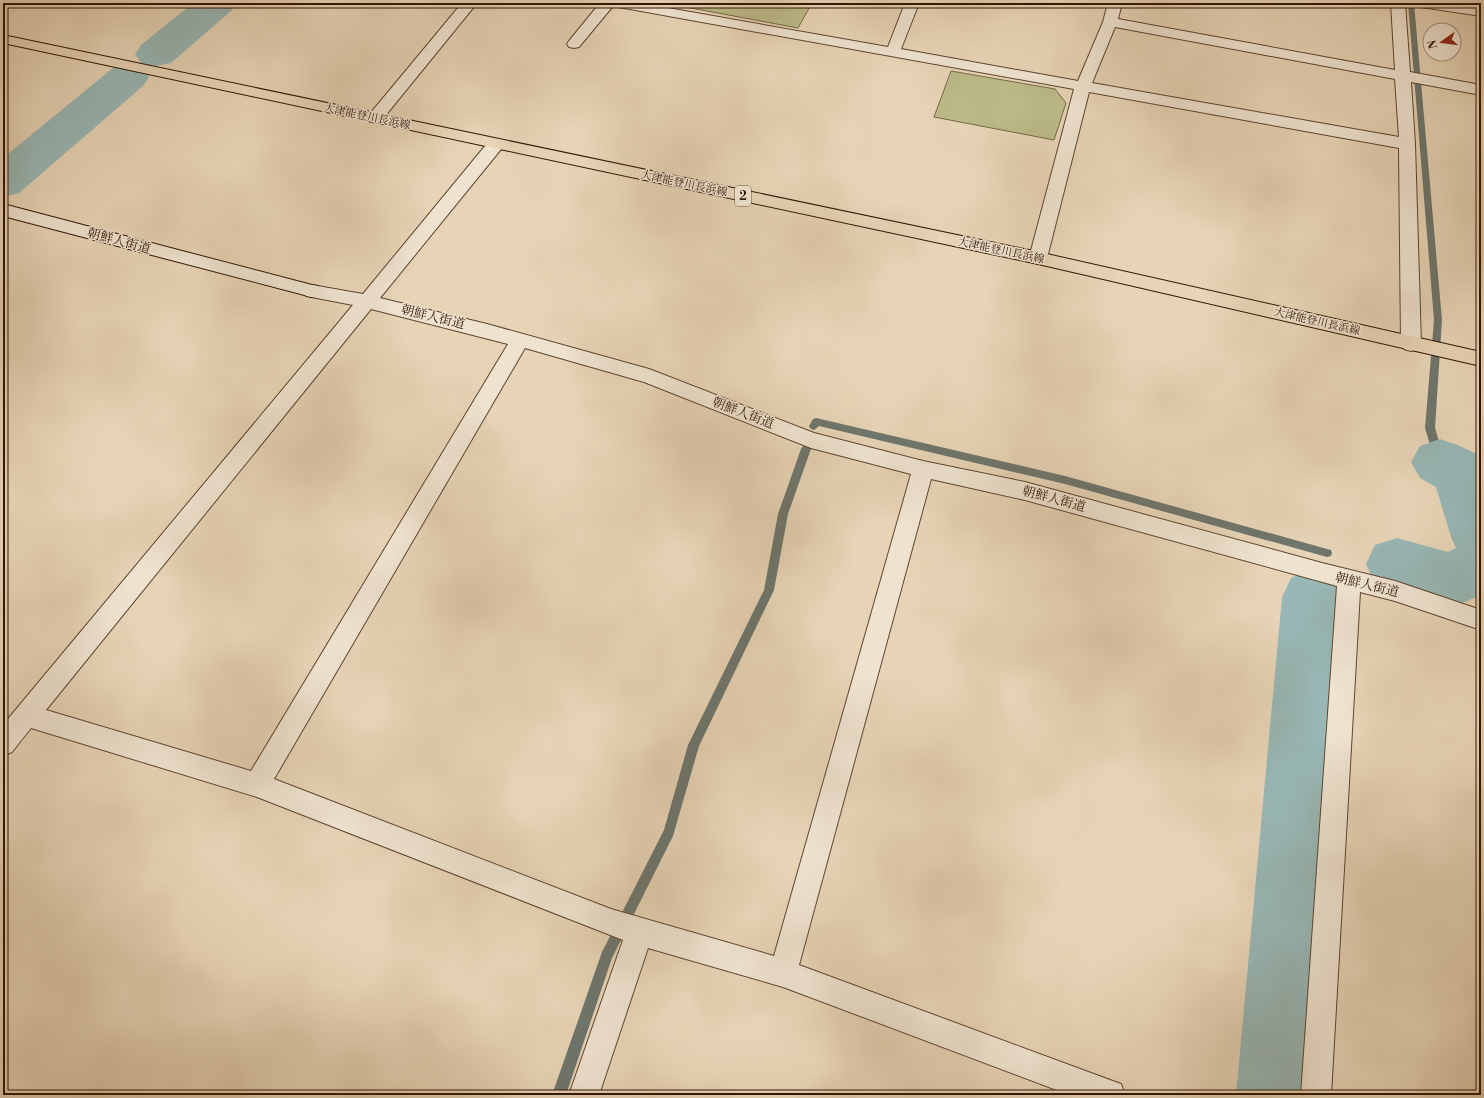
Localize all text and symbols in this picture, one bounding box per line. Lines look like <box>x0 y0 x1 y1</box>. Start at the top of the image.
north arrow <box>1422 22 1462 62</box>
text: N <box>1425 38 1441 50</box>
street label: 大津能登川長浜線 <box>323 101 411 133</box>
street label: 大津能登川長浜線 <box>640 168 728 200</box>
road number: 2 <box>735 186 751 206</box>
street label: 朝鮮人街道 <box>86 225 152 257</box>
street label: 大津能登川長浜線 <box>957 235 1045 267</box>
street label: 朝鮮人街道 <box>400 301 466 333</box>
street label: 大津能登川長浜線 <box>1273 305 1361 339</box>
street label: 朝鮮人街道 <box>710 394 776 432</box>
street label: 朝鮮人街道 <box>1021 483 1087 515</box>
street label: 朝鮮人街道 <box>1334 569 1400 601</box>

